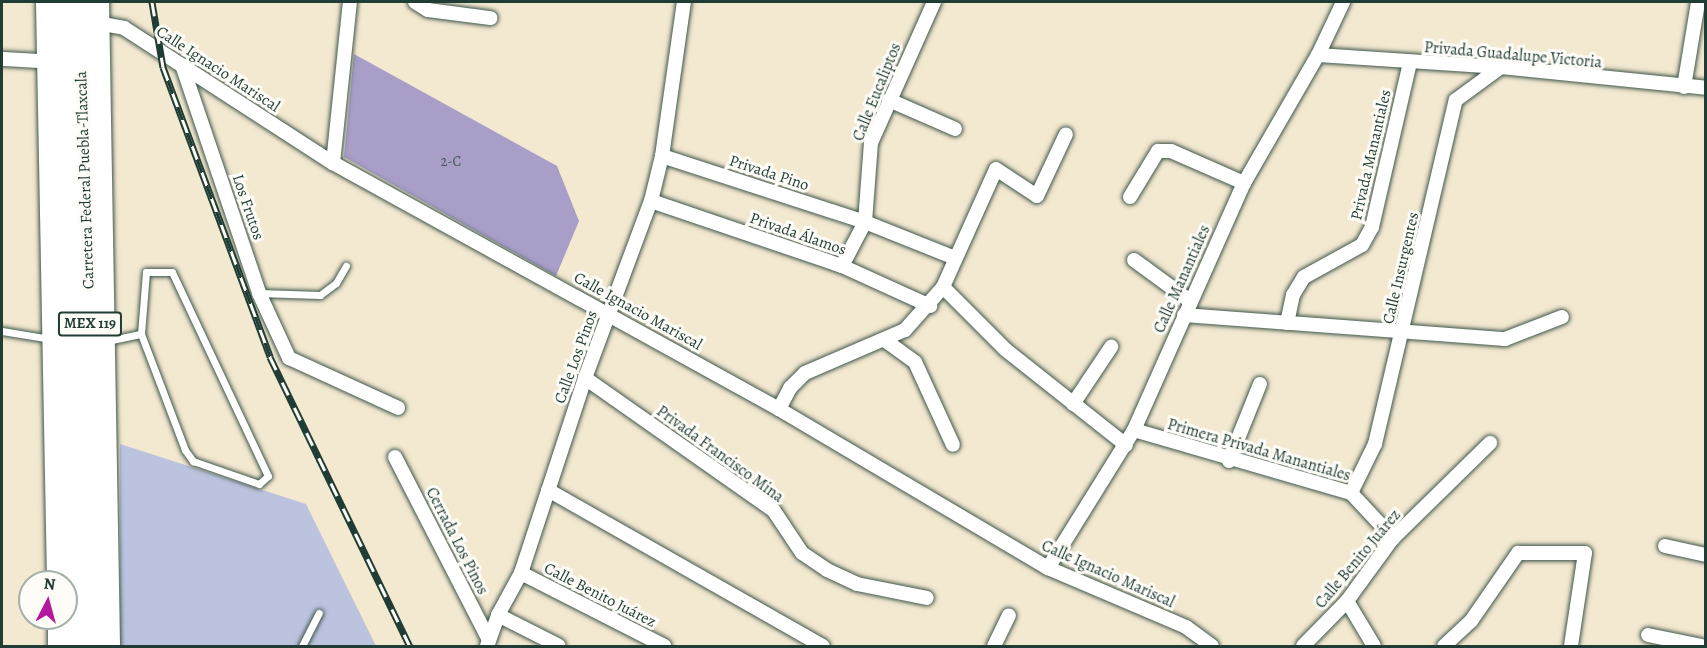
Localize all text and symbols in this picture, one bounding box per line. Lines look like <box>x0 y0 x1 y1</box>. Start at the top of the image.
street label: Calle Ignacio Mariscal <box>153 22 283 116</box>
street label: Privada Guadalupe Victoria <box>1423 38 1603 72</box>
street label: Calle Eucaliptos <box>849 40 905 144</box>
street label: Carretera Federal Puebla-Tlaxcala <box>72 71 98 289</box>
street label: Privada Manantiales <box>1347 88 1395 222</box>
street label: Privada Pino <box>727 151 811 195</box>
house number: 2-C <box>441 154 461 170</box>
street label: Los Frutos <box>228 172 268 242</box>
street label: Privada Álamos <box>747 208 849 260</box>
street label: Calle Insurgentes <box>1379 210 1423 326</box>
street label: Calle Manantiales <box>1150 222 1214 336</box>
street label: Calle Ignacio Mariscal <box>571 268 705 354</box>
street label: Calle Los Pinos <box>550 308 602 406</box>
road number: MEX 119 <box>57 312 123 336</box>
street label: Privada Francisco Mina <box>653 401 787 507</box>
street label: Primera Privada Manantiales <box>1165 415 1353 485</box>
street label: Cerrada Los Pinos <box>422 484 492 598</box>
street label: Calle Benito Juárez <box>1311 506 1405 612</box>
street label: Calle Ignacio Mariscal <box>1038 536 1178 612</box>
street label: Calle Benito Juárez <box>541 558 659 632</box>
north arrow <box>18 570 78 630</box>
text: N <box>43 573 57 596</box>

